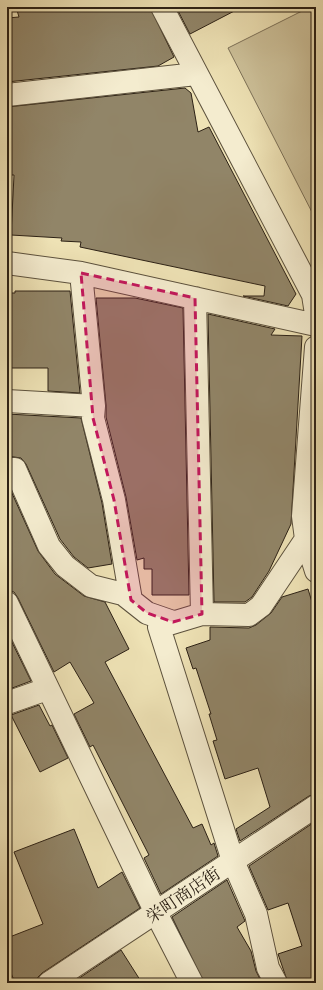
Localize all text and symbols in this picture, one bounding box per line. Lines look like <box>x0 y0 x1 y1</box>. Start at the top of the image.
street label: 栄町商店街 <box>142 863 225 929</box>

